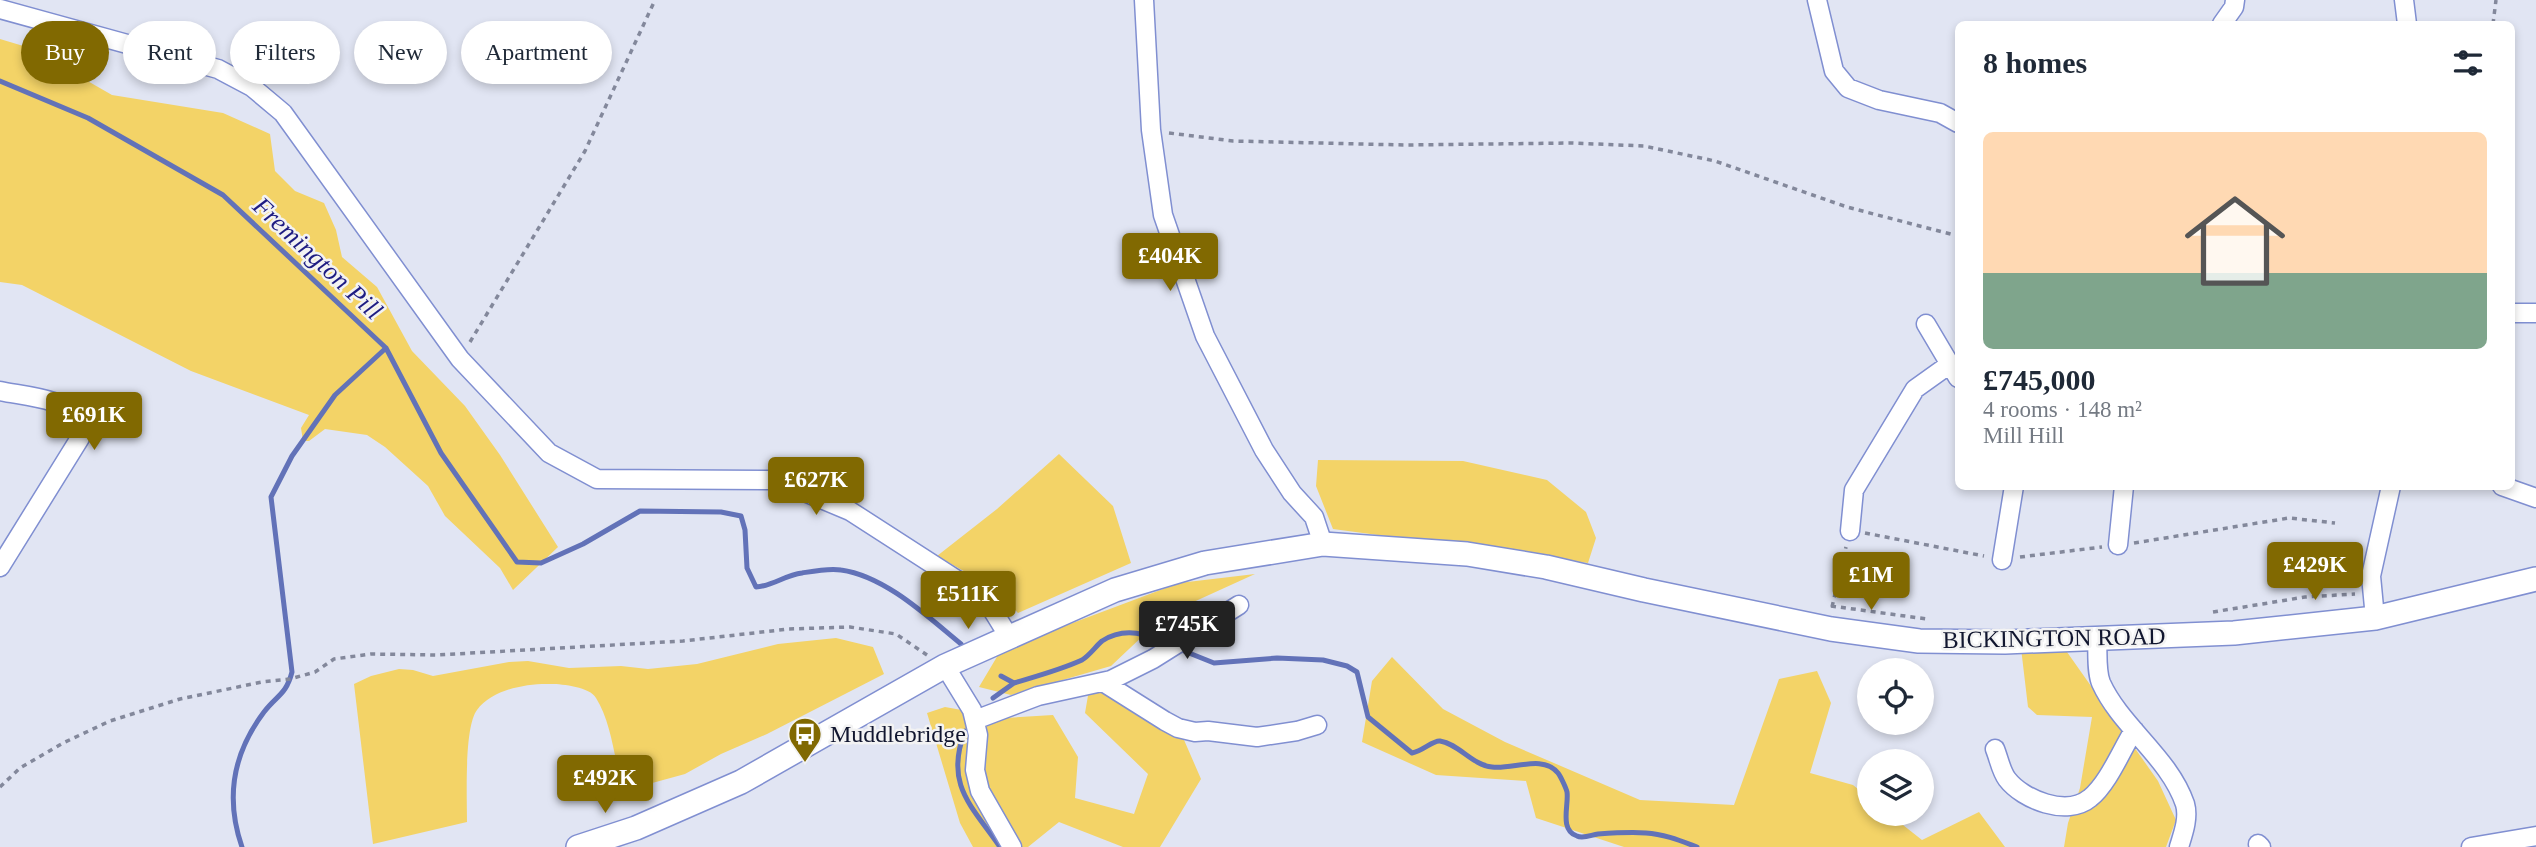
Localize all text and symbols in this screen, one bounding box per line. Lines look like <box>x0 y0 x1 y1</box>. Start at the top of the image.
chip: Buy <box>21 21 109 84</box>
chip: Rent <box>123 21 216 84</box>
chip: Filters <box>230 21 340 84</box>
chip: New <box>354 21 447 84</box>
chip: Apartment <box>461 21 612 84</box>
icon: filters <box>2449 44 2487 82</box>
text: 8 homes <box>1983 46 2087 79</box>
icon: home <box>2172 178 2298 304</box>
water label: Fremington Pill <box>246 191 388 326</box>
pin: £404K <box>1121 233 1219 293</box>
text: £404K <box>1138 243 1202 268</box>
text: £745,000 <box>1983 363 2096 396</box>
pin: £691K <box>45 392 143 452</box>
text: 4 rooms · 148 m² <box>1983 397 2142 422</box>
text: £691K <box>62 402 126 427</box>
text: Mill Hill <box>1983 423 2064 448</box>
pin: £627K <box>767 458 865 517</box>
text: £627K <box>784 467 848 492</box>
pin: £429K <box>2266 542 2364 602</box>
pin: £1M <box>1837 552 1905 612</box>
text: £429K <box>2283 552 2347 577</box>
text: £1M <box>1849 562 1893 587</box>
pin: £511K <box>919 572 1017 631</box>
text: £511K <box>937 581 999 606</box>
pin: £745K <box>1138 602 1236 661</box>
text: £745K <box>1155 611 1219 636</box>
street label: BICKINGTON ROAD <box>1942 623 2166 653</box>
map controls <box>1857 658 1934 826</box>
button: locate <box>1857 658 1934 735</box>
bus stop icon: Muddlebridge <box>786 715 824 764</box>
place label: Muddlebridge <box>830 721 966 747</box>
button: layers <box>1857 749 1934 826</box>
pin: £492K <box>556 756 654 815</box>
text: £492K <box>573 765 637 790</box>

